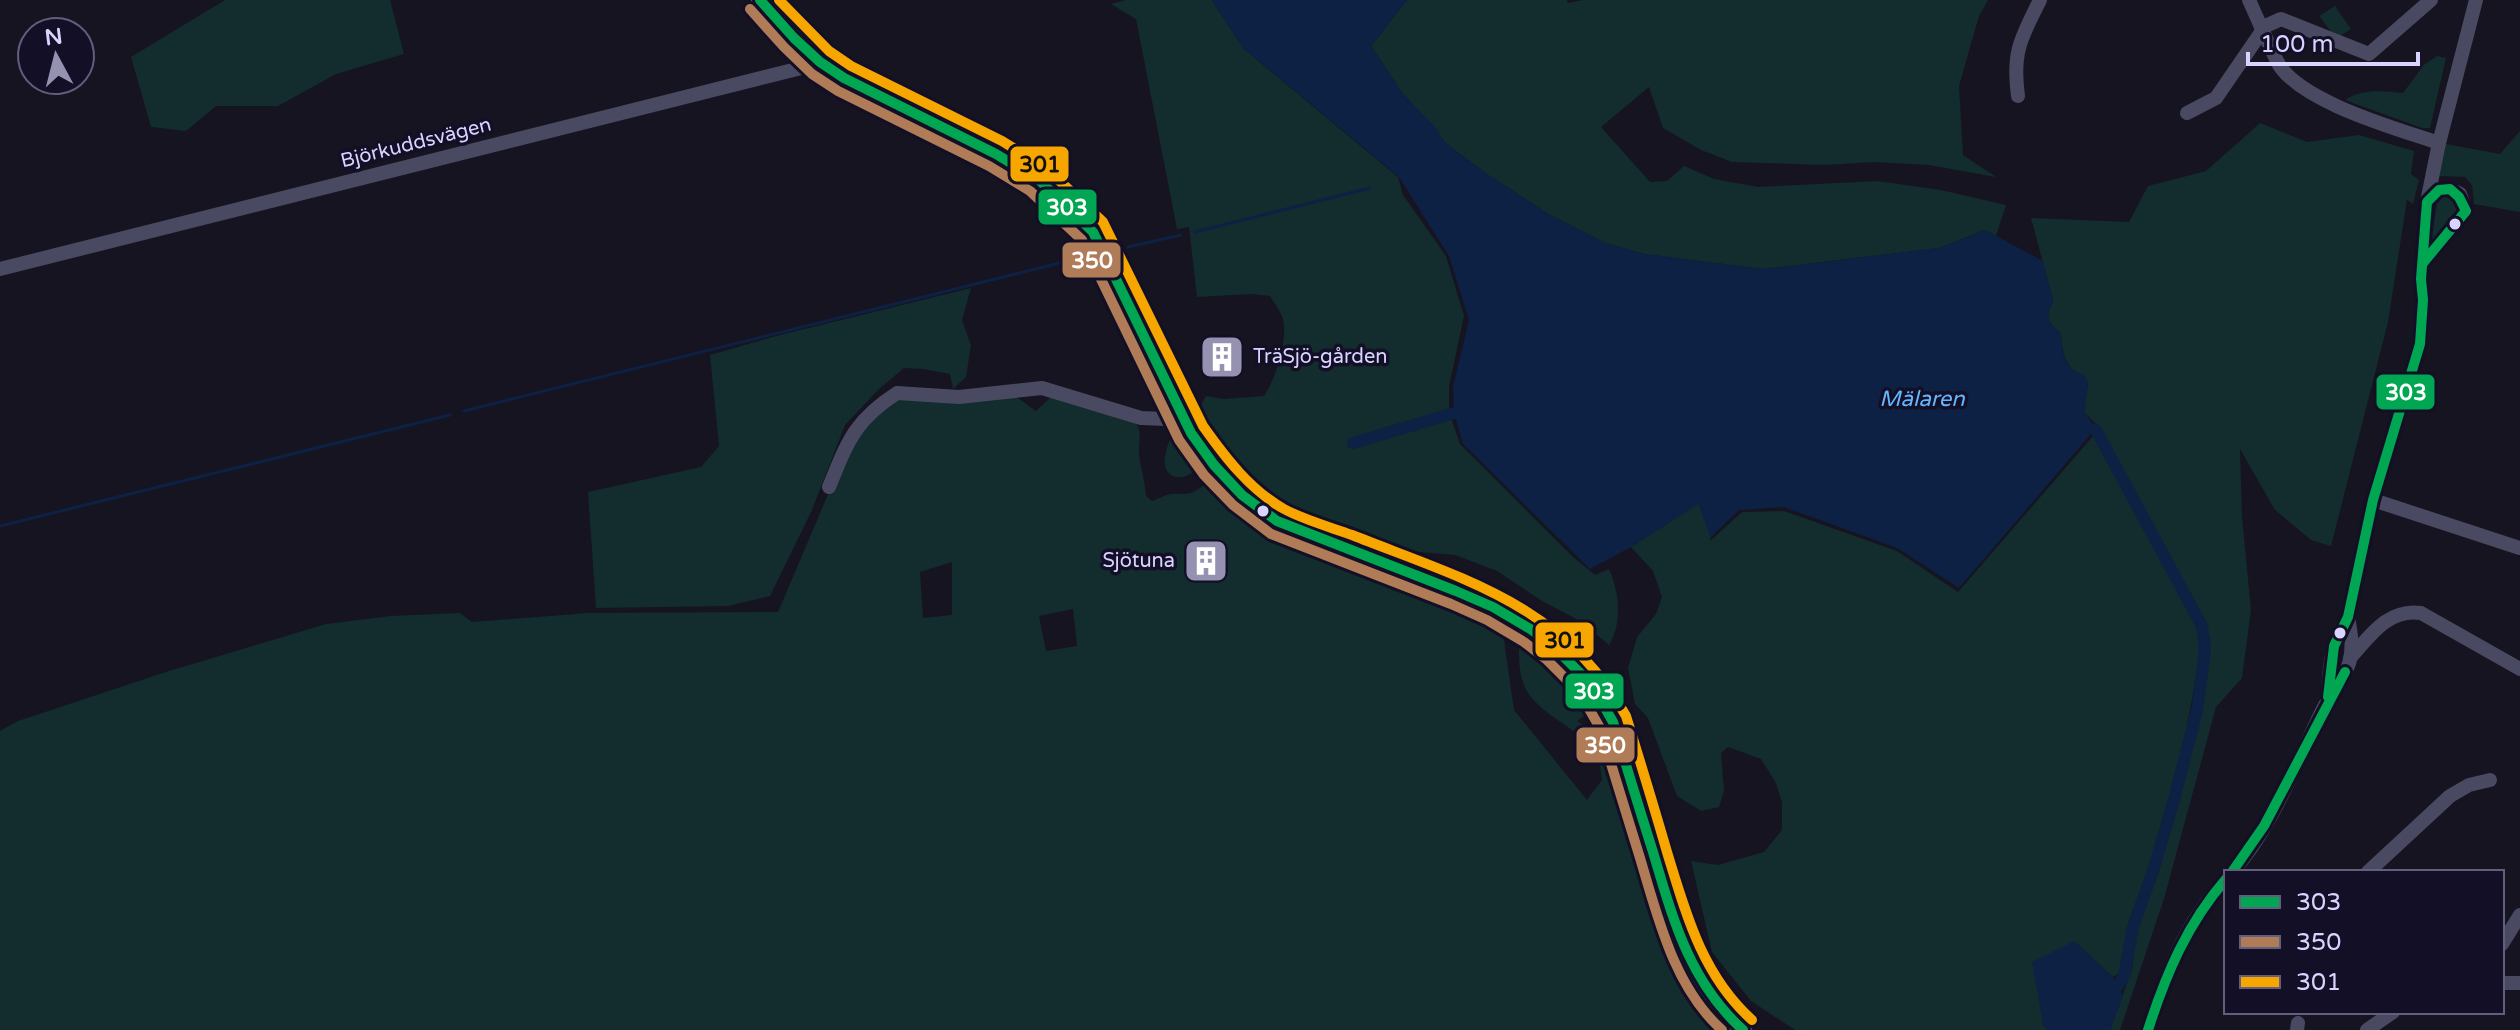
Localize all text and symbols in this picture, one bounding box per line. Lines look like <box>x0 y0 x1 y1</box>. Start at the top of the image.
north arrow <box>16 16 96 96</box>
scale bar <box>2248 16 2418 66</box>
text: N <box>43 23 64 51</box>
text: 100 m <box>2260 30 2334 59</box>
street label: Björkuddsvägen <box>338 113 494 173</box>
line badge: 301 <box>1009 145 1070 183</box>
text: 301 <box>1019 152 1061 178</box>
line badge: 303 <box>1037 188 1098 226</box>
text: 303 <box>1046 195 1088 221</box>
unlabelled marker <box>2447 216 2463 232</box>
line badge: 350 <box>1061 241 1122 279</box>
text: 350 <box>1071 248 1113 274</box>
building icon: TräSjö-gården <box>1198 333 1246 381</box>
place label: TräSjö-gården <box>1253 345 1387 369</box>
line badge: 303 <box>2375 373 2436 411</box>
text: 303 <box>2385 380 2427 406</box>
water label: Mälaren <box>1879 386 1965 412</box>
unlabelled marker <box>1255 503 1271 519</box>
building icon: Sjötuna <box>1182 537 1230 585</box>
place label: Sjötuna <box>1102 549 1175 573</box>
line badge: 301 <box>1534 621 1595 659</box>
unlabelled marker <box>2332 625 2348 641</box>
text: 301 <box>1544 628 1586 654</box>
line badge: 303 <box>1564 672 1625 710</box>
text: 303 <box>1573 679 1615 705</box>
line badge: 350 <box>1575 726 1636 764</box>
text: 350 <box>1584 733 1626 759</box>
legend <box>2224 870 2504 1014</box>
text: 303 <box>2296 888 2341 917</box>
text: 350 <box>2296 928 2341 957</box>
text: 301 <box>2296 968 2341 997</box>

